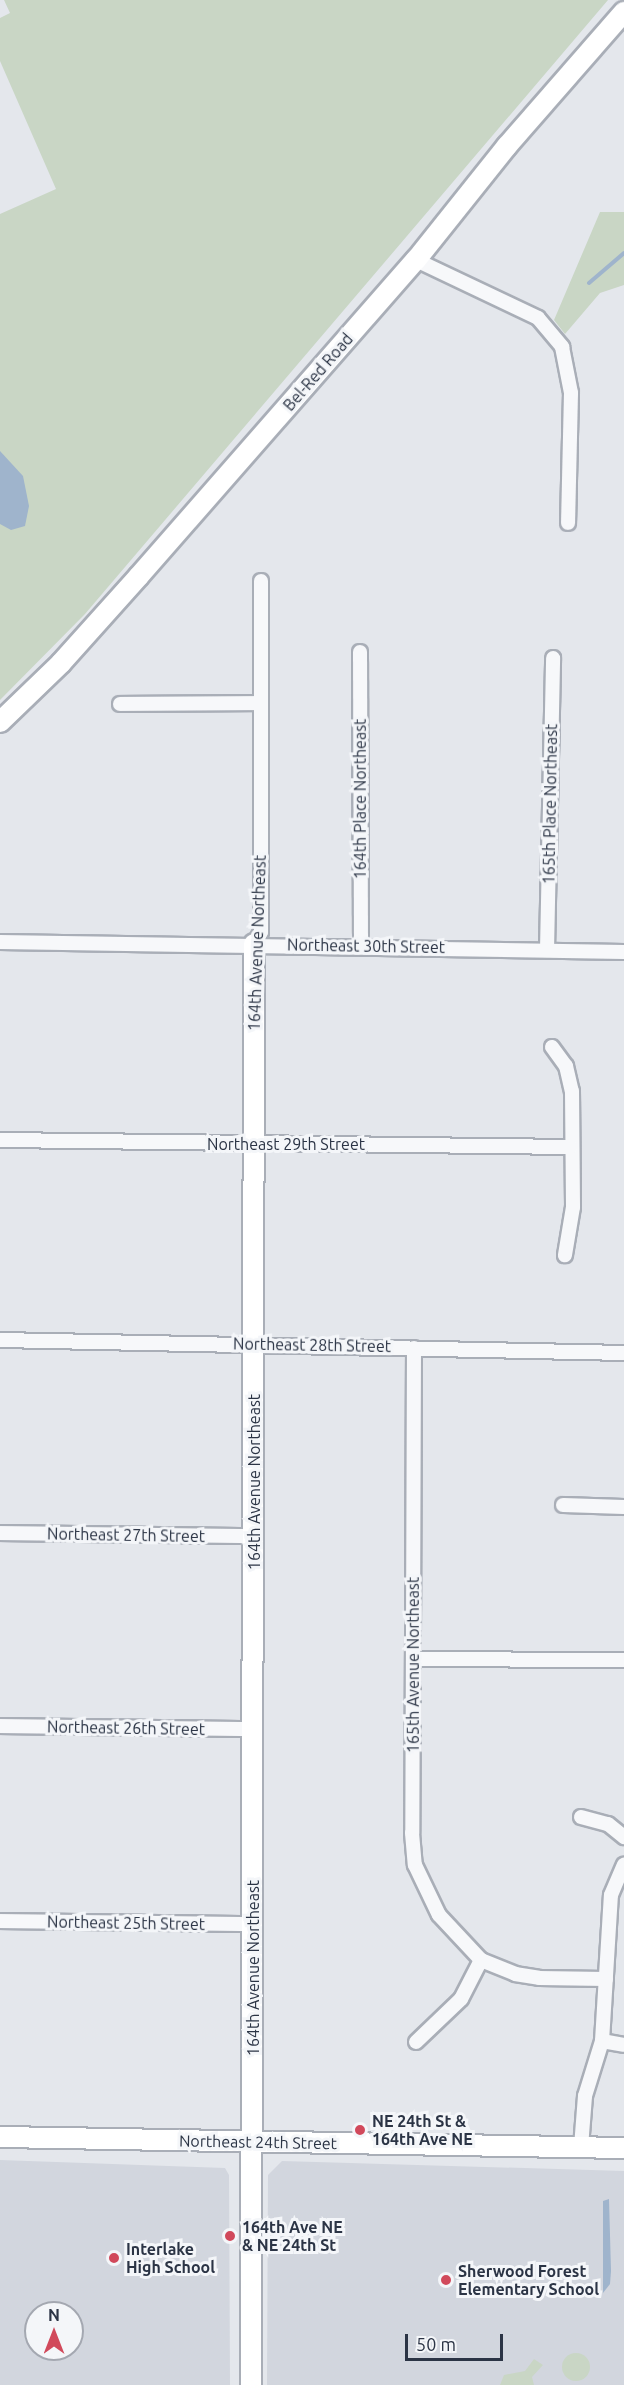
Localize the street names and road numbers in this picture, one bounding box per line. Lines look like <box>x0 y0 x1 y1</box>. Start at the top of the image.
street label: Bel-Red Road <box>279 329 357 415</box>
street label: 164th Place Northeast <box>350 719 370 879</box>
street label: 165th Place Northeast <box>539 724 561 884</box>
street label: 164th Avenue Northeast <box>244 855 270 1031</box>
street label: Northeast 30th Street <box>287 935 445 957</box>
street label: Northeast 29th Street <box>207 1134 365 1154</box>
street label: Northeast 28th Street <box>233 1334 391 1356</box>
street label: 164th Avenue Northeast <box>244 1394 264 1570</box>
street label: Northeast 27th Street <box>47 1524 205 1546</box>
street label: 165th Avenue Northeast <box>403 1577 423 1753</box>
street label: Northeast 26th Street <box>47 1717 205 1739</box>
street label: 164th Avenue Northeast <box>243 1880 263 2056</box>
street label: Northeast 25th Street <box>47 1912 205 1934</box>
street label: Northeast 24th Street <box>179 2131 337 2153</box>

